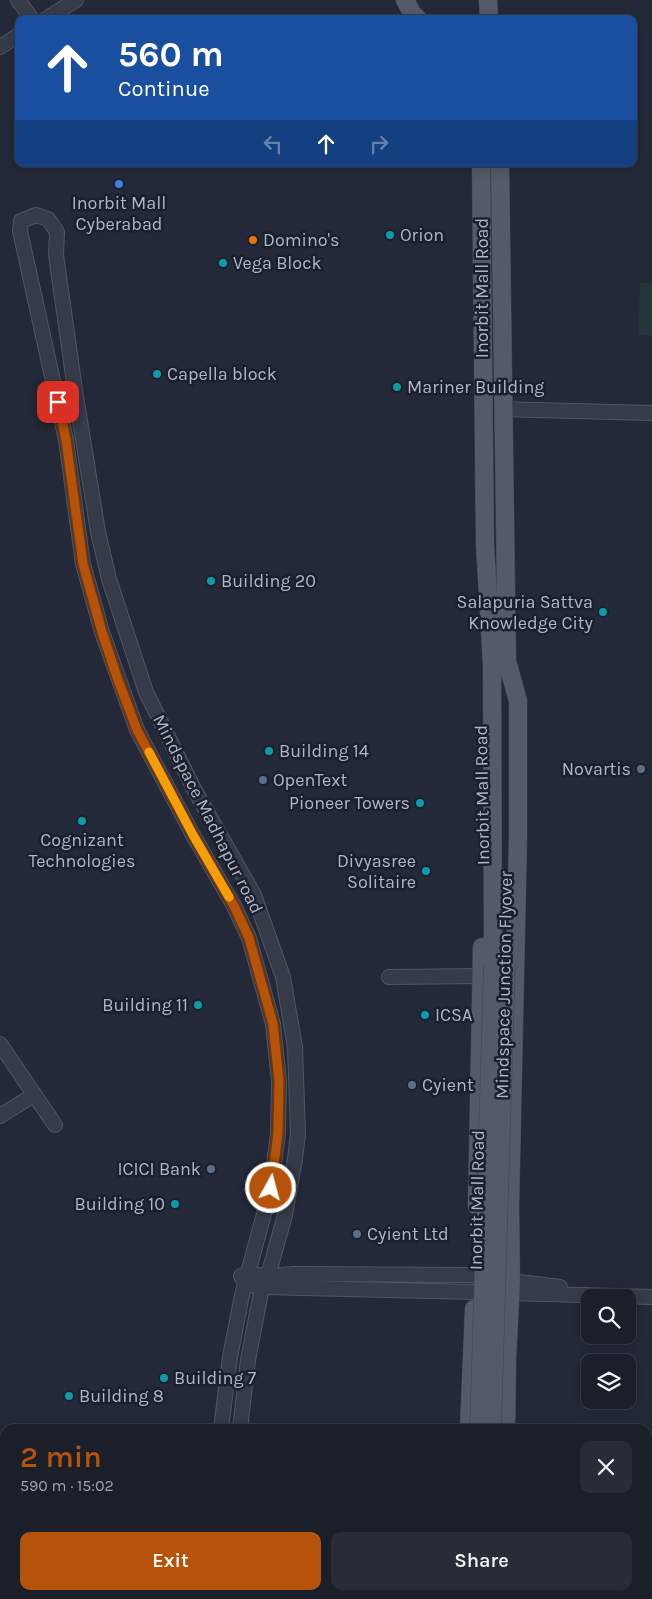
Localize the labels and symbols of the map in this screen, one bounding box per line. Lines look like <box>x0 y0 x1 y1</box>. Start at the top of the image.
marker: Inorbit Mall Cyberabad <box>113 178 125 190</box>
place label: Inorbit Mall Cyberabad <box>72 192 166 235</box>
street label: Inorbit Mall Road <box>471 218 493 358</box>
place label: Orion <box>400 224 444 246</box>
place label: Domino's <box>263 229 340 251</box>
marker: Orion <box>384 229 396 241</box>
marker: Domino's <box>247 234 259 246</box>
place label: Vega Block <box>233 252 322 274</box>
marker: Vega Block <box>217 257 229 269</box>
place label: Capella block <box>167 363 277 385</box>
marker: Capella block <box>151 368 163 380</box>
place label: Mariner Building <box>407 376 544 398</box>
pin <box>37 381 79 423</box>
marker: Mariner Building <box>391 381 403 393</box>
place label: Building 20 <box>221 570 316 592</box>
marker: Building 20 <box>205 575 217 587</box>
place label: Salapuria Sattva Knowledge City <box>457 591 594 634</box>
marker: Salapuria Sattva Knowledge City <box>597 606 609 618</box>
street label: Mindspace Madhapur road <box>148 711 268 917</box>
street label: Inorbit Mall Road <box>470 725 494 865</box>
place label: Building 14 <box>279 740 369 762</box>
marker: Building 14 <box>263 745 275 757</box>
place label: Novartis <box>562 758 631 780</box>
marker: Novartis <box>635 763 647 775</box>
place label: OpenText <box>273 769 348 791</box>
marker: OpenText <box>257 774 269 786</box>
place label: Pioneer Towers <box>289 792 410 814</box>
marker: Pioneer Towers <box>414 797 426 809</box>
marker: Cognizant Technologies <box>76 815 88 827</box>
place label: Cognizant Technologies <box>29 829 135 872</box>
place label: Divyasree Solitaire <box>337 850 416 893</box>
marker: Divyasree Solitaire <box>420 865 432 877</box>
street label: Mindspace Junction Flyover <box>491 870 517 1099</box>
place label: Building 11 <box>102 994 188 1016</box>
marker: Building 11 <box>192 999 204 1011</box>
place label: ICSA <box>435 1004 472 1026</box>
marker: ICSA <box>419 1009 431 1021</box>
place label: Cyient <box>422 1074 474 1096</box>
marker: Cyient <box>406 1079 418 1091</box>
street label: Inorbit Mall Road <box>465 1130 489 1270</box>
place label: ICICI Bank <box>117 1158 201 1180</box>
position arrow <box>244 1161 296 1213</box>
marker: ICICI Bank <box>205 1163 217 1175</box>
place label: Building 10 <box>75 1193 165 1215</box>
marker: Building 10 <box>169 1198 181 1210</box>
place label: Cyient Ltd <box>367 1223 449 1245</box>
marker: Cyient Ltd <box>351 1228 363 1240</box>
place label: Building 7 <box>174 1367 257 1389</box>
marker: Building 7 <box>158 1372 170 1384</box>
place label: Building 8 <box>79 1385 164 1407</box>
marker: Building 8 <box>63 1390 75 1402</box>

